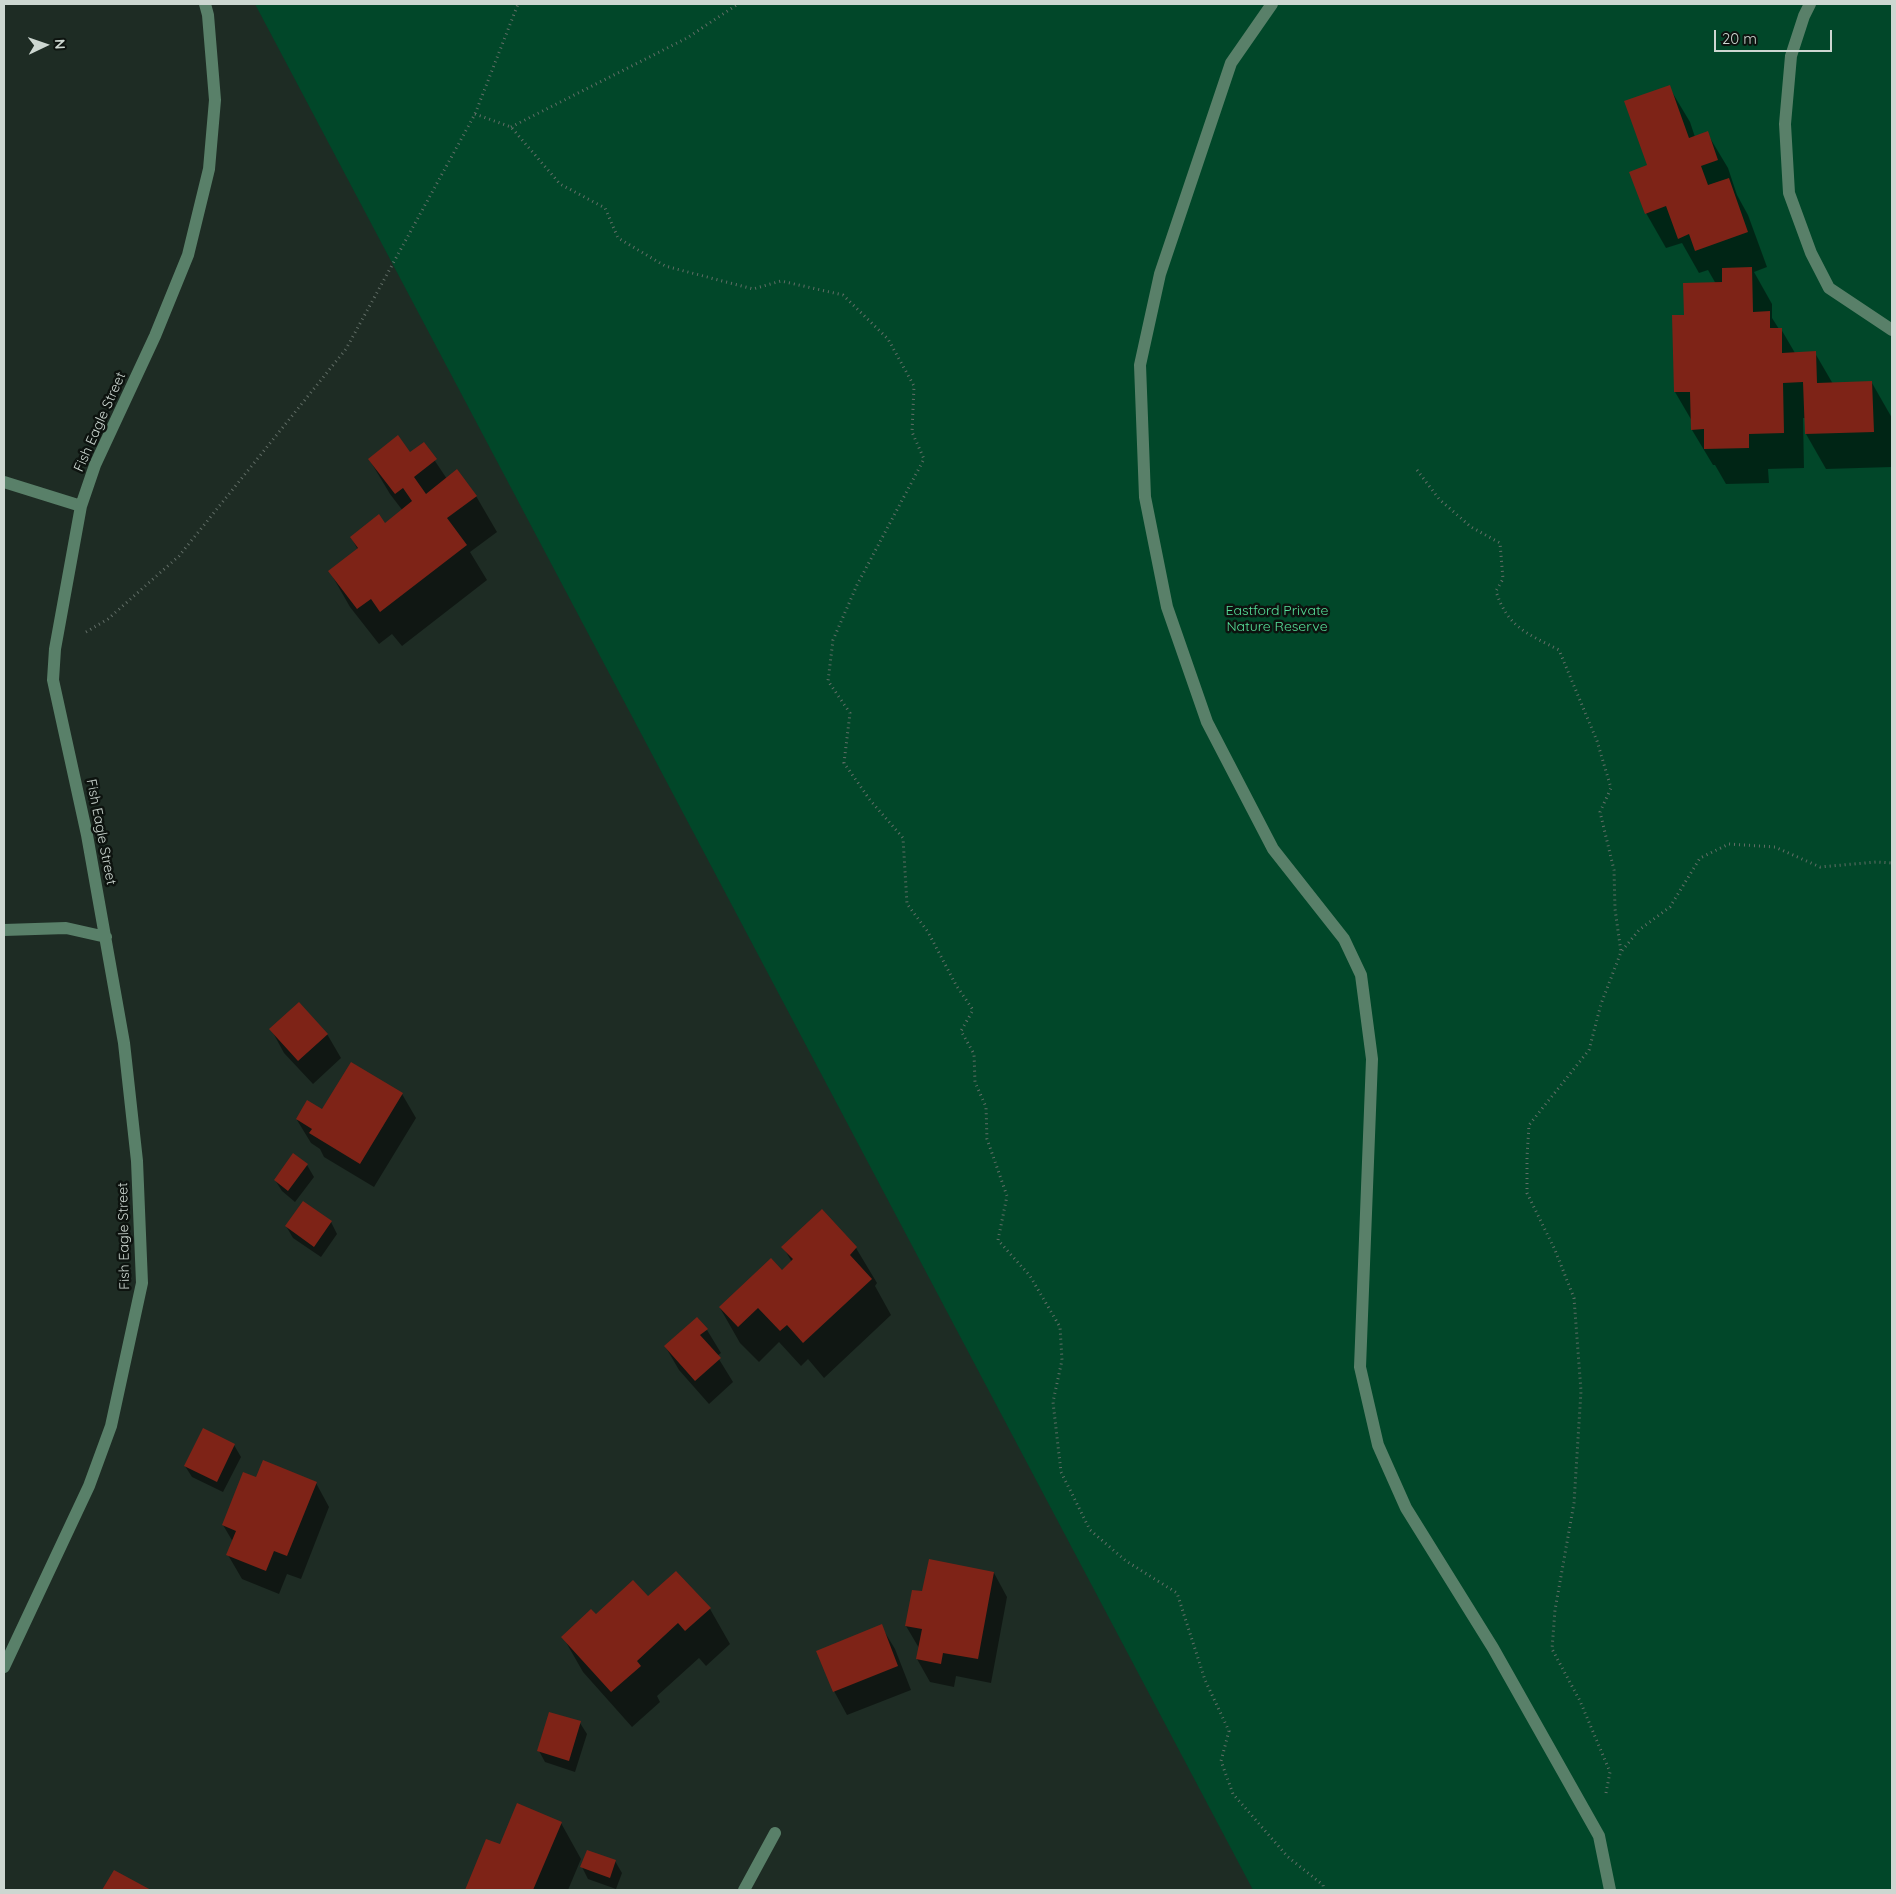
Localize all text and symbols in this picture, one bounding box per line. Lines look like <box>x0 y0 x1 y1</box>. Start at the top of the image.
north arrow <box>20 20 70 70</box>
scale bar <box>1716 20 1834 52</box>
text: 20 m <box>1722 29 1757 48</box>
text: N <box>51 39 69 50</box>
street label: Fish Eagle Street <box>70 369 130 475</box>
park label: Eastford Private Nature Reserve <box>1226 603 1328 636</box>
street label: Fish Eagle Street <box>82 778 120 886</box>
street label: Fish Eagle Street <box>115 1182 133 1290</box>

